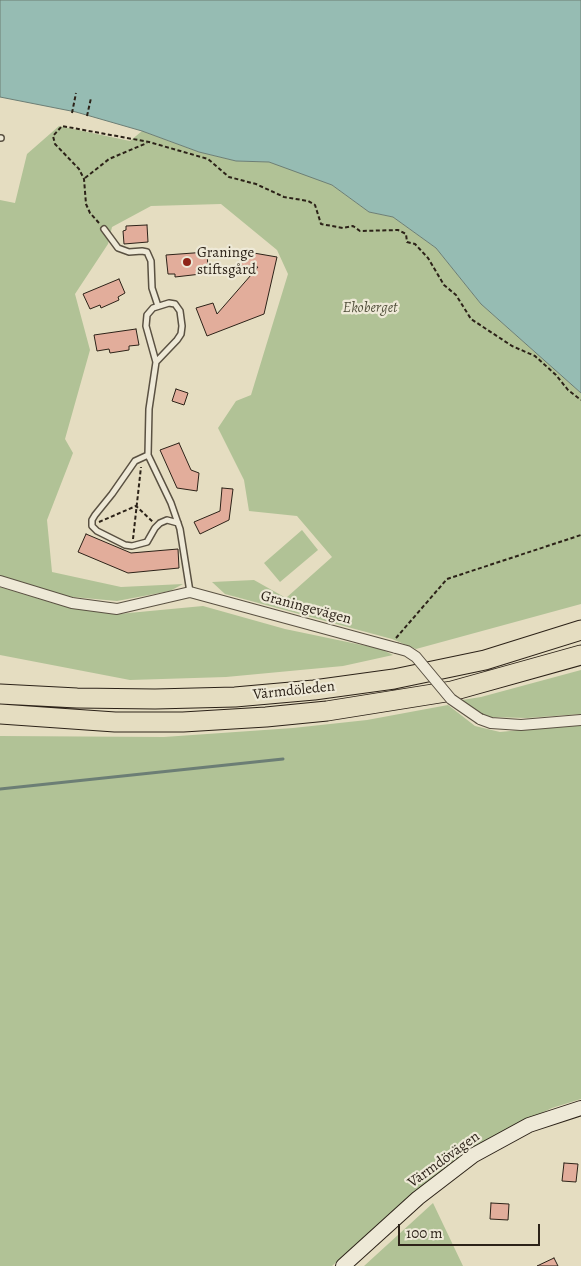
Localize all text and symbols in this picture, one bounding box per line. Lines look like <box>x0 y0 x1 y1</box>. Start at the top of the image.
place label: Graninge stiftsgård <box>197 244 256 279</box>
marker: Graninge stiftsgård <box>181 256 193 268</box>
park label: Ekoberget <box>343 299 397 317</box>
street label: Graningevägen <box>259 587 353 629</box>
street label: Värmdöleden <box>252 678 336 704</box>
street label: Värmdövägen <box>405 1128 483 1192</box>
scale bar <box>401 1214 544 1246</box>
text: 100 m <box>406 1223 443 1243</box>

